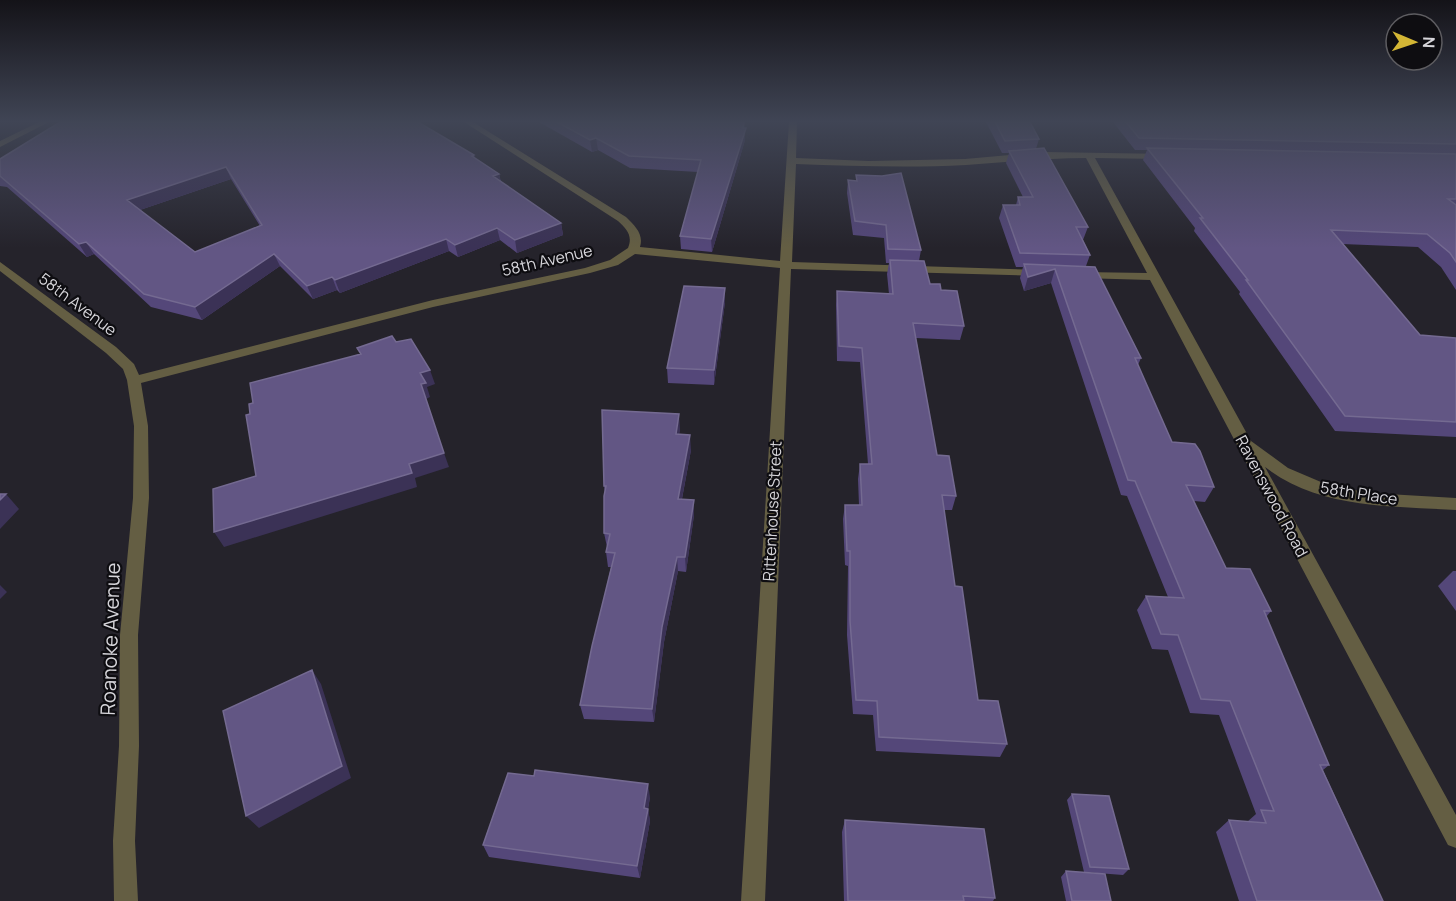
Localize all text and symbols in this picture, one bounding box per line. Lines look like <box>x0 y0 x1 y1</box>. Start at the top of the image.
north arrow <box>1384 12 1444 72</box>
text: N <box>1418 36 1440 49</box>
street label: 58th Avenue <box>499 239 595 281</box>
street label: 58th Avenue <box>34 267 122 341</box>
street label: Ravenswood Road <box>1231 431 1313 561</box>
street label: Rittenhouse Street <box>757 440 787 582</box>
street label: 58th Place <box>1319 476 1399 510</box>
street label: Roanoke Avenue <box>94 562 126 716</box>

